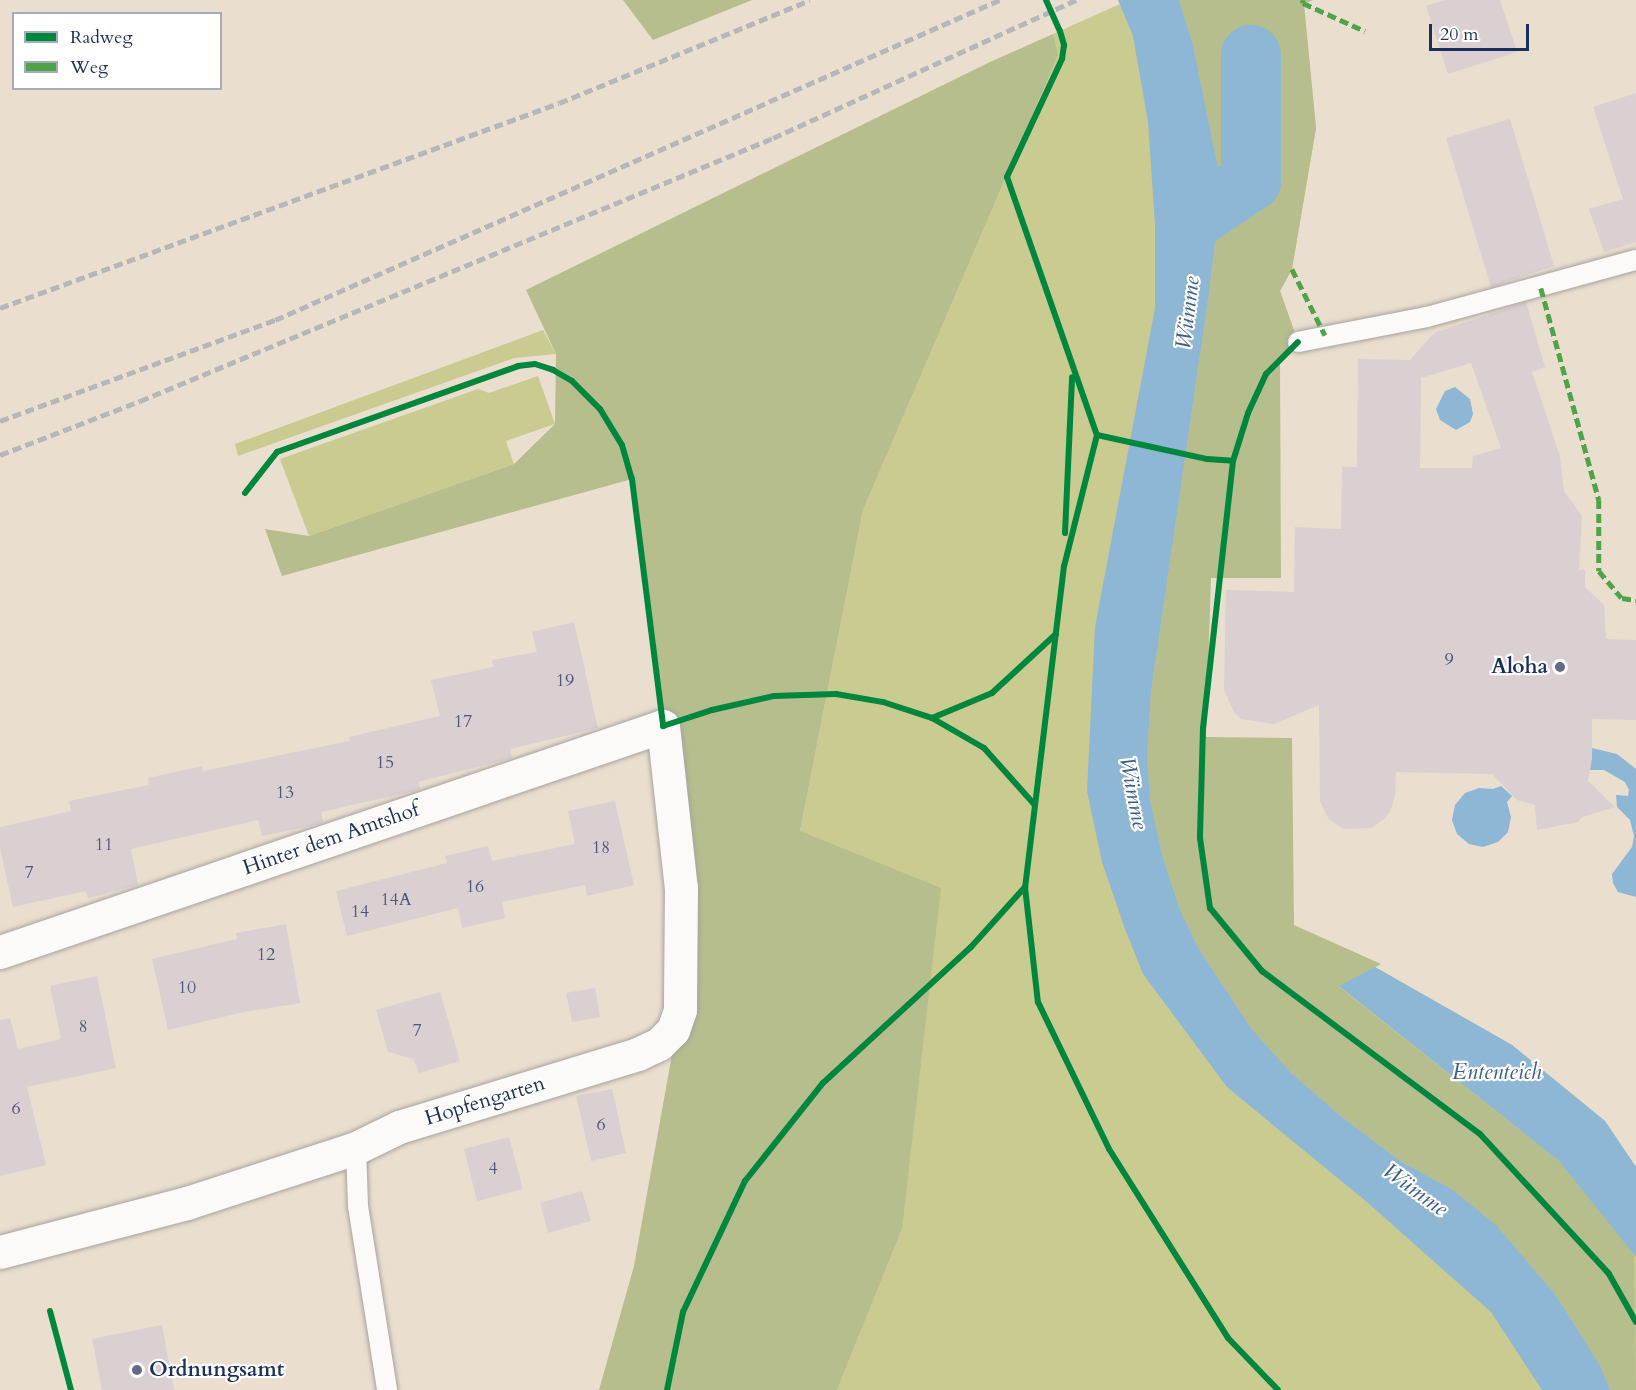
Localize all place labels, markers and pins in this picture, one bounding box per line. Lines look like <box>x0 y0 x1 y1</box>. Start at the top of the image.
place label: Aloha <box>1491 654 1548 680</box>
marker: Aloha <box>1553 660 1567 674</box>
place label: Ordnungsamt <box>149 1357 284 1383</box>
marker: Ordnungsamt <box>130 1363 144 1377</box>

